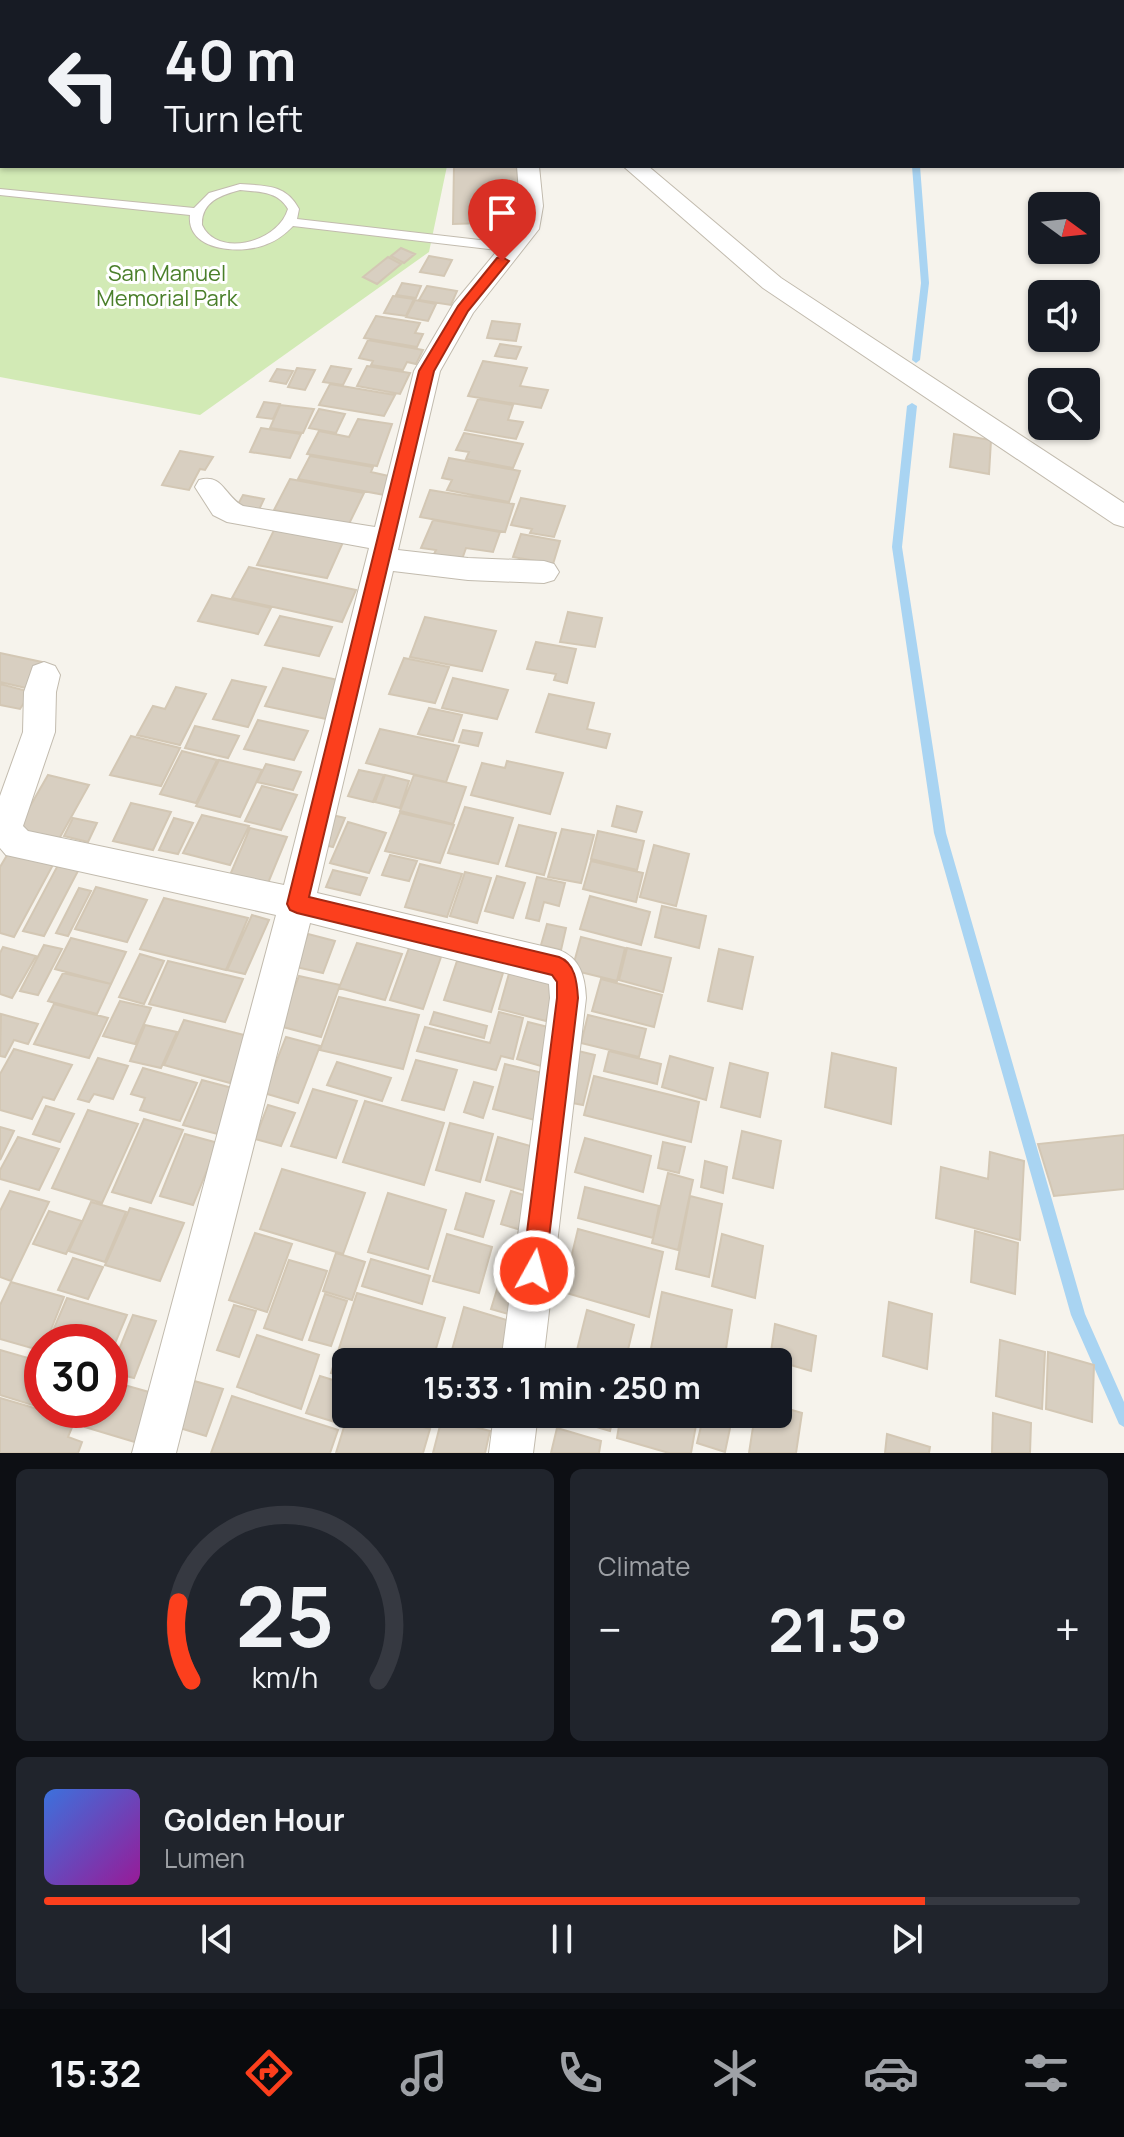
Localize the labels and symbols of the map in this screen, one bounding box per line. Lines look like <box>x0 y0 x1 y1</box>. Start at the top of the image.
pin <box>468 179 536 261</box>
north arrow <box>1028 192 1100 264</box>
park label: San Manuel Memorial Park <box>96 258 239 313</box>
position arrow <box>492 1229 576 1313</box>
speed limit sign: 30 <box>24 1324 128 1428</box>

